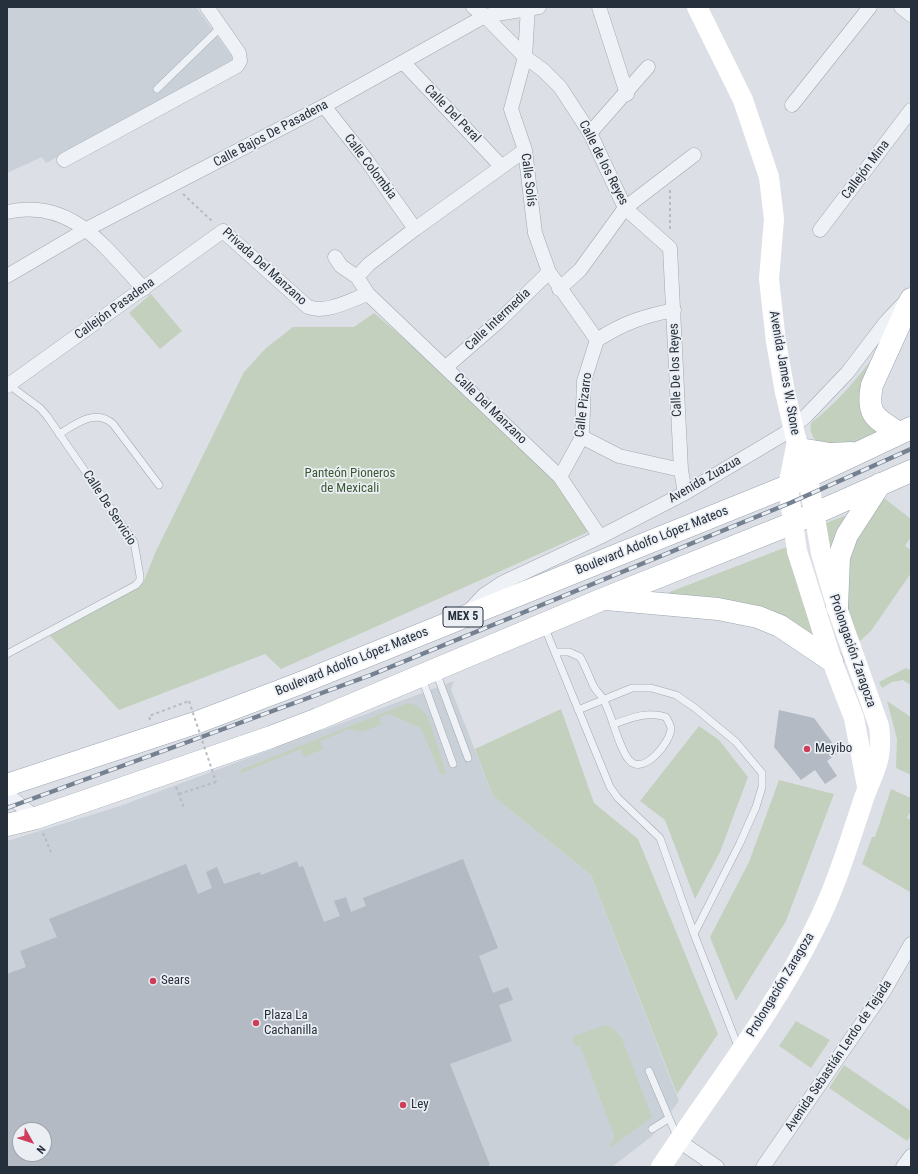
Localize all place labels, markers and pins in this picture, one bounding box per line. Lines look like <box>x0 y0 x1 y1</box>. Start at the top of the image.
place label: Meyibo <box>815 741 852 757</box>
marker: Meyibo <box>802 744 812 754</box>
place label: Sears <box>161 973 190 989</box>
marker: Sears <box>148 976 158 986</box>
place label: Plaza La Cachanilla <box>264 1008 318 1039</box>
marker: Plaza La Cachanilla <box>251 1018 261 1028</box>
place label: Ley <box>411 1097 429 1113</box>
marker: Ley <box>398 1100 408 1110</box>

